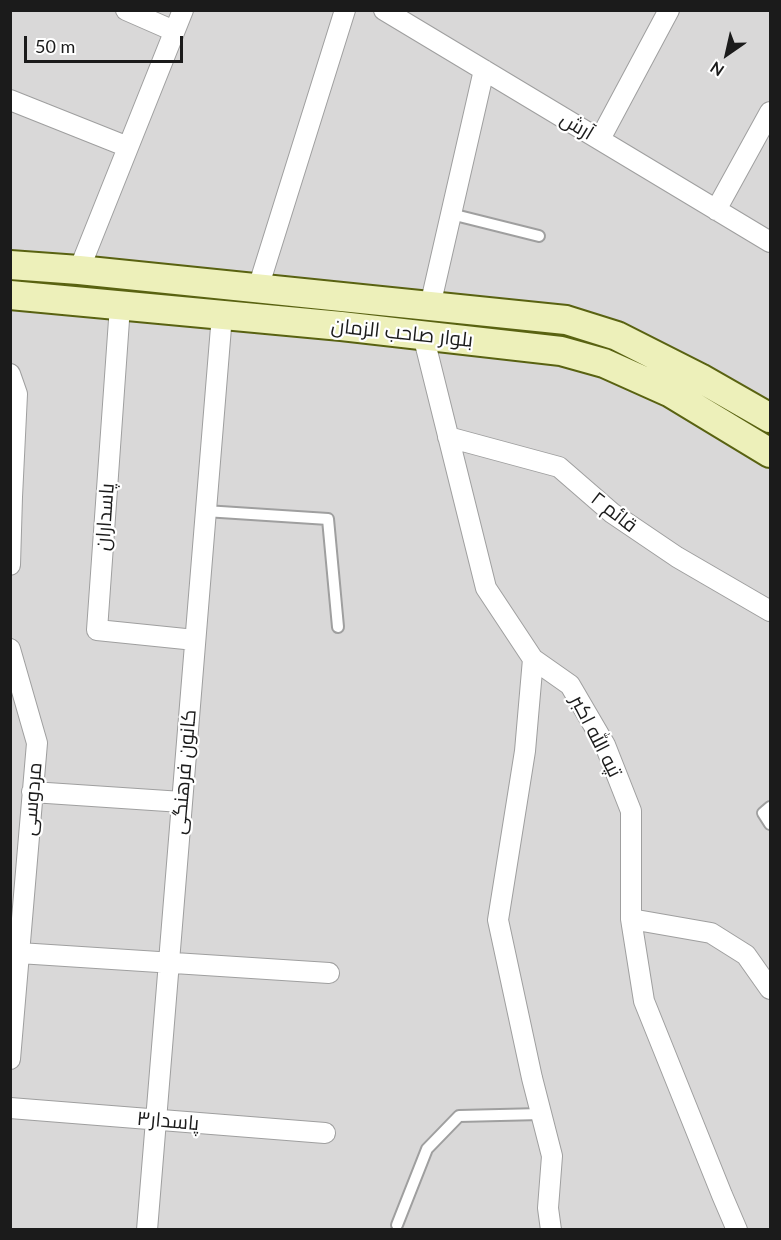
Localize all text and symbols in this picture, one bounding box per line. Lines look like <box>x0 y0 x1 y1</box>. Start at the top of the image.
scale bar <box>27 24 186 62</box>
north arrow <box>697 24 757 84</box>
text: 50 m <box>35 35 75 57</box>
text: N <box>706 58 727 81</box>
street label: آرش <box>556 107 598 145</box>
street label: بلوار صاحب الزمان <box>330 314 474 352</box>
street label: پاسداران <box>91 482 119 552</box>
street label: قائم ۲ <box>586 486 642 538</box>
street label: تپه الله اکبر <box>565 691 627 781</box>
street label: کانون فرهنگی <box>167 708 201 836</box>
street label: مردوسی <box>17 761 47 837</box>
street label: پاسدار۳ <box>136 1106 200 1136</box>

